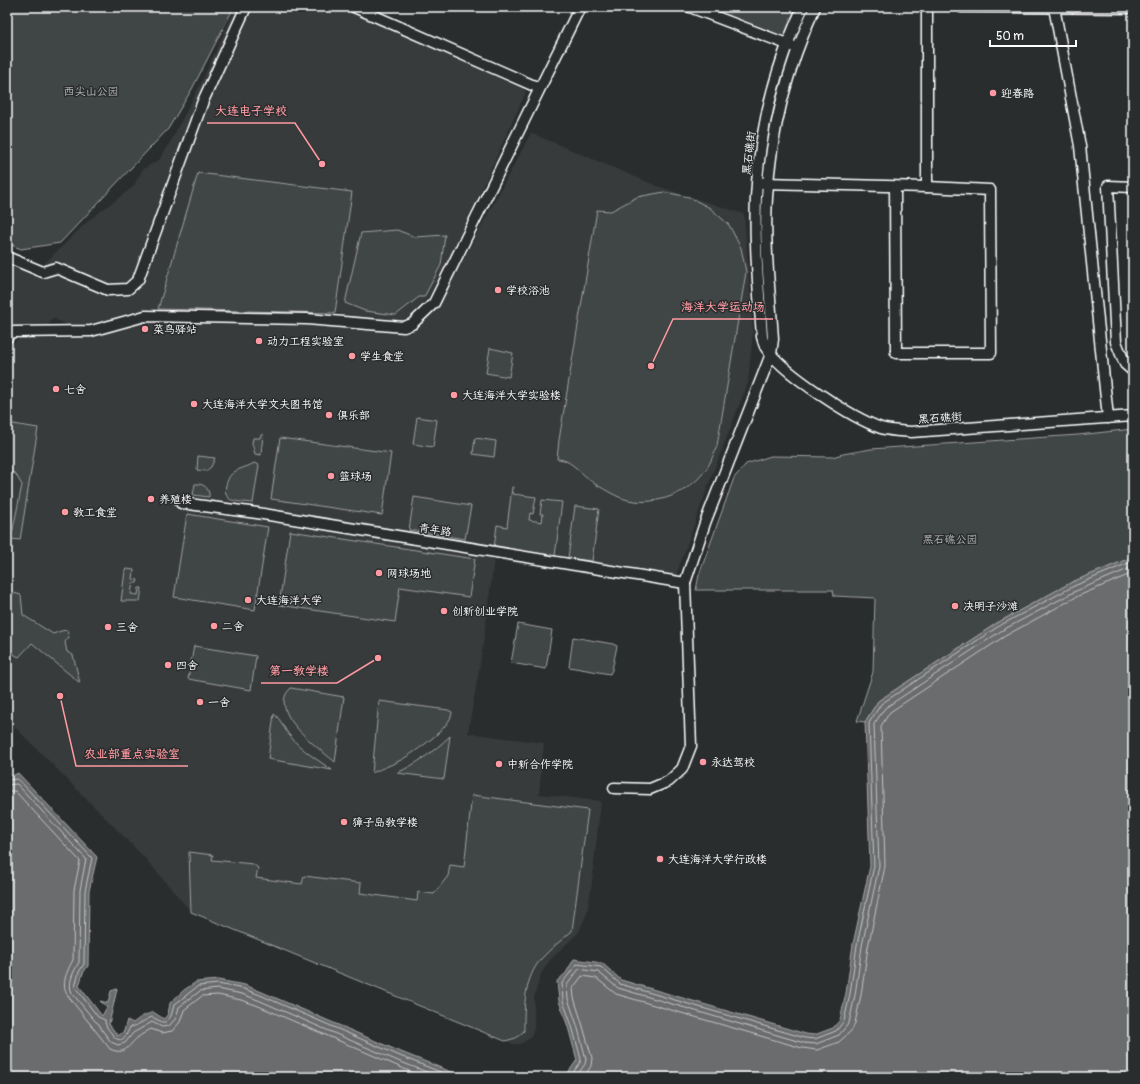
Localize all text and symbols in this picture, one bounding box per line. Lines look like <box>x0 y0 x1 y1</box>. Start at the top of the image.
scale bar <box>990 22 1076 48</box>
text: 50 m <box>996 29 1024 44</box>
park label: 西尖山公园 <box>64 85 119 98</box>
place label: 迎春路 <box>1001 87 1034 100</box>
marker: 迎春路 <box>988 88 998 98</box>
callout: 大连电子学校 <box>207 99 295 123</box>
text: 大连电子学校 <box>215 104 287 119</box>
street label: 黑石礁街 <box>740 129 758 176</box>
place label: 学校浴池 <box>506 284 550 297</box>
marker: 学校浴池 <box>493 285 503 295</box>
callout: 海洋大学运动场 <box>673 295 773 319</box>
text: 海洋大学运动场 <box>681 300 765 315</box>
place label: 菜鸟驿站 <box>153 323 197 336</box>
marker: 菜鸟驿站 <box>140 324 150 334</box>
place label: 动力工程实验室 <box>267 335 344 348</box>
marker: 动力工程实验室 <box>254 336 264 346</box>
place label: 学生食堂 <box>360 350 404 363</box>
marker: 学生食堂 <box>347 351 357 361</box>
place label: 七舍 <box>64 383 86 396</box>
marker: 七舍 <box>51 384 61 394</box>
place label: 大连海洋大学实验楼 <box>462 389 561 402</box>
marker: 大连海洋大学实验楼 <box>449 390 459 400</box>
place label: 大连海洋大学文夫图书馆 <box>202 398 323 411</box>
marker: 大连海洋大学文夫图书馆 <box>189 399 199 409</box>
place label: 俱乐部 <box>337 409 370 422</box>
marker: 俱乐部 <box>324 410 334 420</box>
street label: 黑石礁街 <box>918 410 963 426</box>
place label: 篮球场 <box>339 470 372 483</box>
marker: 篮球场 <box>326 471 336 481</box>
place label: 养殖楼 <box>159 493 192 506</box>
marker: 养殖楼 <box>146 494 156 504</box>
place label: 教工食堂 <box>73 506 117 519</box>
marker: 教工食堂 <box>60 507 70 517</box>
street label: 青年路 <box>418 521 452 539</box>
park label: 黑石礁公园 <box>923 533 978 546</box>
place label: 网球场地 <box>387 567 431 580</box>
marker: 网球场地 <box>374 568 384 578</box>
place label: 大连海洋大学 <box>256 594 322 607</box>
marker: 大连海洋大学 <box>243 595 253 605</box>
place label: 决明子沙滩 <box>963 600 1018 613</box>
marker: 决明子沙滩 <box>950 601 960 611</box>
place label: 创新创业学院 <box>452 605 518 618</box>
marker: 创新创业学院 <box>439 606 449 616</box>
place label: 二舍 <box>222 620 244 633</box>
place label: 三舍 <box>116 621 138 634</box>
marker: 二舍 <box>209 621 219 631</box>
marker: 三舍 <box>103 622 113 632</box>
place label: 四舍 <box>176 659 198 672</box>
callout: 第一教学楼 <box>261 659 337 683</box>
marker: 四舍 <box>163 660 173 670</box>
text: 第一教学楼 <box>269 664 329 679</box>
place label: 一舍 <box>208 696 230 709</box>
marker: 一舍 <box>195 697 205 707</box>
callout: 农业部重点实验室 <box>76 742 188 766</box>
text: 农业部重点实验室 <box>84 747 180 762</box>
place label: 永达驾校 <box>711 756 755 769</box>
marker: 永达驾校 <box>698 757 708 767</box>
place label: 中新合作学院 <box>507 758 573 771</box>
marker: 中新合作学院 <box>494 759 504 769</box>
place label: 獐子岛教学楼 <box>352 816 418 829</box>
marker: 獐子岛教学楼 <box>339 817 349 827</box>
place label: 大连海洋大学行政楼 <box>668 853 767 866</box>
marker: 大连海洋大学行政楼 <box>655 854 665 864</box>

